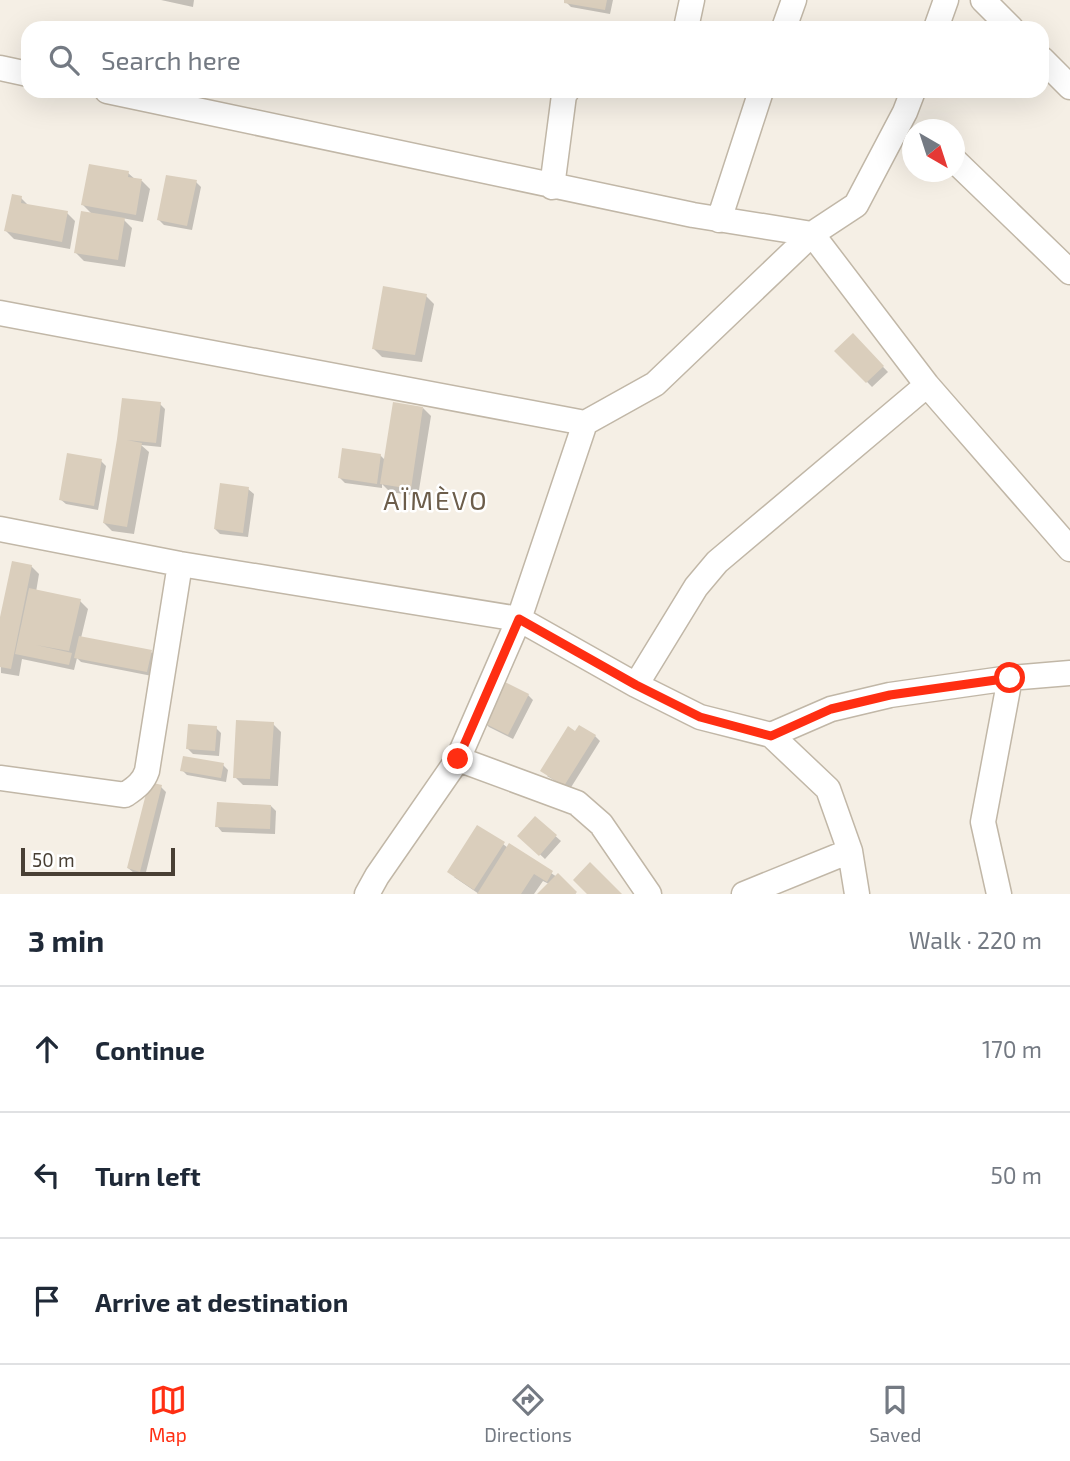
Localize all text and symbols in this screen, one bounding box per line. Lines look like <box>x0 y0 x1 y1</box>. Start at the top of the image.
search box <box>21 21 1049 98</box>
icon: search <box>45 41 83 79</box>
text: Search here <box>101 44 241 75</box>
north arrow <box>902 119 965 182</box>
district label: AÏMÈVO <box>383 484 489 515</box>
route start <box>994 662 1025 693</box>
route end <box>442 743 473 774</box>
scale bar <box>21 845 175 877</box>
text: 50 m <box>32 848 75 871</box>
text: 3 min <box>28 922 104 958</box>
text: Walk · 220 m <box>909 926 1042 954</box>
icon: ahead <box>28 1030 66 1068</box>
text: Continue <box>95 1034 205 1065</box>
text: 170 m <box>982 1035 1042 1063</box>
icon: left <box>28 1156 66 1194</box>
text: Turn left <box>95 1160 201 1191</box>
text: 50 m <box>991 1161 1042 1189</box>
icon: arrive <box>28 1282 66 1320</box>
text: Arrive at destination <box>95 1286 348 1317</box>
tab: Map <box>149 1381 187 1446</box>
tab: Directions <box>484 1381 572 1446</box>
tab: Saved <box>869 1381 921 1446</box>

